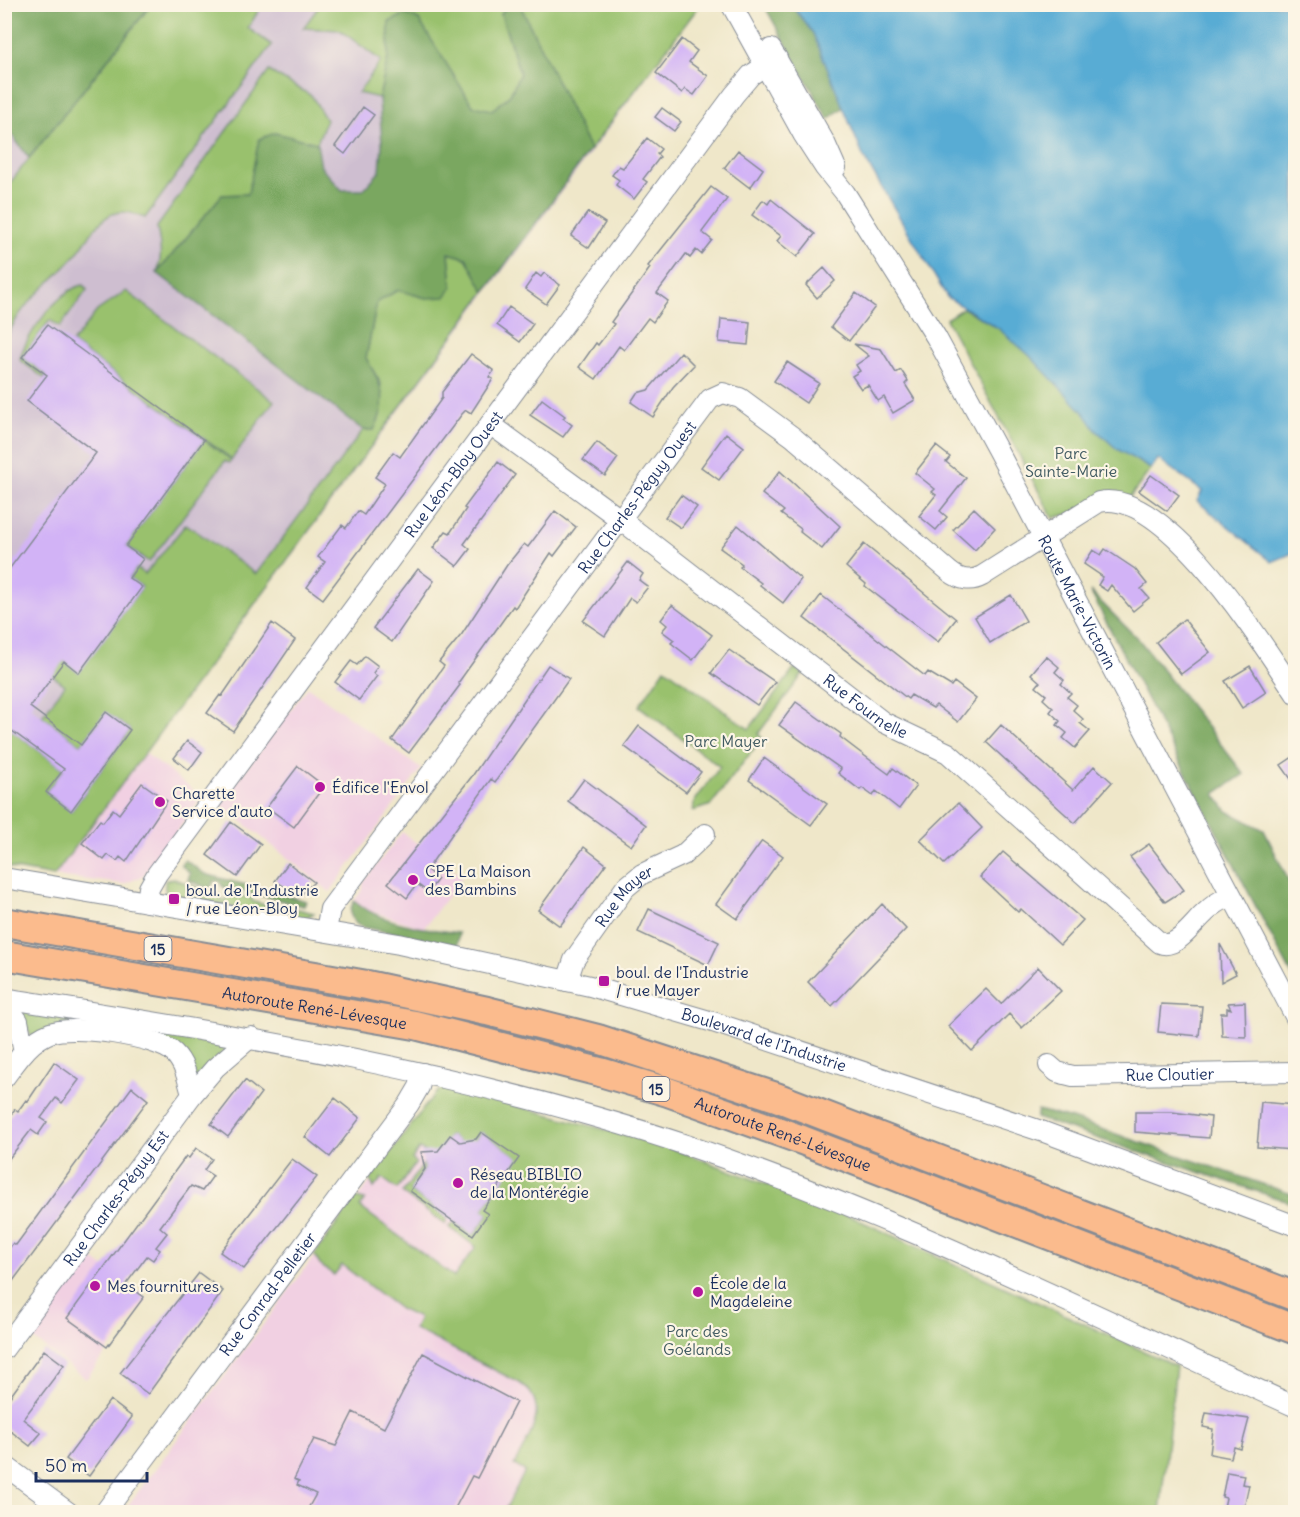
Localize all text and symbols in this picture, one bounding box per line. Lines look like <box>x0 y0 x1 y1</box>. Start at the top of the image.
street label: Rue Léon-Bloy Ouest <box>400 406 507 541</box>
street label: Rue Charles-Péguy Ouest <box>574 416 701 577</box>
park label: Parc Sainte-Marie <box>1025 443 1117 481</box>
street label: Route Marie-Victorin <box>1034 532 1121 673</box>
street label: Rue Fournelle <box>819 670 911 742</box>
park label: Parc Mayer <box>685 731 768 751</box>
place label: Édifice l'Envol <box>332 777 429 797</box>
marker: Édifice l'Envol <box>313 780 327 794</box>
place label: Charette Service d'auto <box>172 783 273 821</box>
marker: Charette Service d'auto <box>153 795 167 809</box>
street label: Rue Mayer <box>591 860 656 931</box>
place label: CPE La Maison des Bambins <box>425 861 531 899</box>
marker: CPE La Maison des Bambins <box>406 873 420 887</box>
place label: boul. de l'Industrie / rue Léon-Bloy <box>186 880 319 918</box>
marker: boul. de l'Industrie / rue Léon-Bloy <box>167 892 181 906</box>
road number: 15 <box>144 937 172 961</box>
place label: boul. de l'Industrie / rue Mayer <box>616 962 749 1000</box>
marker: boul. de l'Industrie / rue Mayer <box>597 974 611 988</box>
street label: Autoroute René-Lévesque <box>221 982 408 1033</box>
street label: Boulevard de l'Industrie <box>679 1003 849 1076</box>
street label: Rue Cloutier <box>1125 1063 1215 1085</box>
road number: 15 <box>642 1077 670 1101</box>
street label: Autoroute René-Lévesque <box>692 1092 874 1176</box>
street label: Rue Charles-Péguy Est <box>59 1125 173 1270</box>
place label: Réseau BIBLIO de la Montérégie <box>470 1164 589 1202</box>
marker: Réseau BIBLIO de la Montérégie <box>451 1176 465 1190</box>
street label: Rue Conrad-Pelletier <box>215 1228 320 1360</box>
place label: École de la Magdeleine <box>710 1273 793 1311</box>
place label: Mes fournitures <box>107 1276 219 1296</box>
marker: Mes fournitures <box>88 1279 102 1293</box>
marker: École de la Magdeleine <box>691 1285 705 1299</box>
park label: Parc des Goélands <box>663 1321 731 1359</box>
scale bar <box>36 1445 147 1483</box>
text: 50 m <box>45 1454 87 1477</box>

